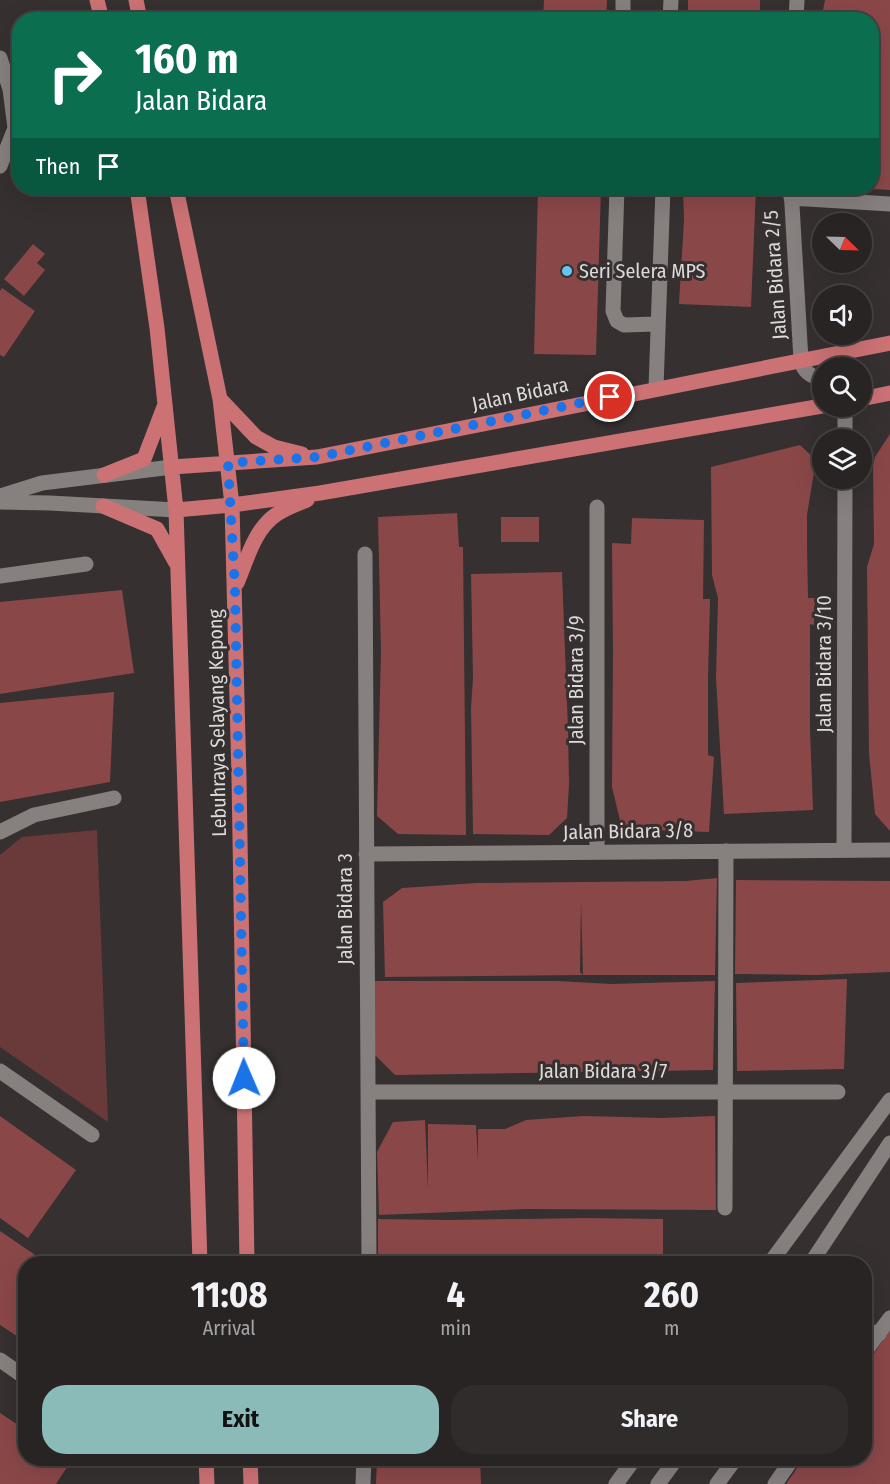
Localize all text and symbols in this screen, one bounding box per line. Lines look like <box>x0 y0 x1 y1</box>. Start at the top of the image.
text: 160 m <box>135 34 238 84</box>
icon: right <box>36 36 114 114</box>
text: Jalan Bidara <box>135 85 267 117</box>
icon: arrive <box>92 150 125 183</box>
text: Then <box>36 153 80 180</box>
street label: Jalan Bidara 2/5 <box>759 210 791 340</box>
north arrow <box>812 213 872 273</box>
map controls <box>812 213 872 489</box>
place label: Seri Selera MPS <box>579 259 706 283</box>
marker: Seri Selera MPS <box>560 264 574 278</box>
button: sound <box>812 285 872 345</box>
button: search <box>812 357 872 417</box>
pin <box>584 371 635 422</box>
street label: Jalan Bidara <box>470 372 570 416</box>
icon: arrive <box>593 380 626 413</box>
button: layers <box>812 429 872 489</box>
street label: Jalan Bidara 3/10 <box>812 595 836 733</box>
street label: Lebuhraya Selayang Kepong <box>203 608 231 837</box>
street label: Jalan Bidara 3/9 <box>564 615 588 745</box>
street label: Jalan Bidara 3/8 <box>563 818 693 844</box>
street label: Jalan Bidara 3 <box>333 853 357 965</box>
position arrow <box>212 1046 276 1110</box>
street label: Jalan Bidara 3/7 <box>539 1059 667 1083</box>
text: 11:08 <box>191 1273 268 1317</box>
text: 4 <box>447 1273 465 1317</box>
text: 260 <box>644 1273 699 1317</box>
text: Arrival <box>203 1316 256 1340</box>
text: min <box>440 1316 471 1340</box>
text: m <box>664 1316 679 1340</box>
button: Exit <box>42 1385 439 1454</box>
button: Share <box>451 1385 848 1454</box>

